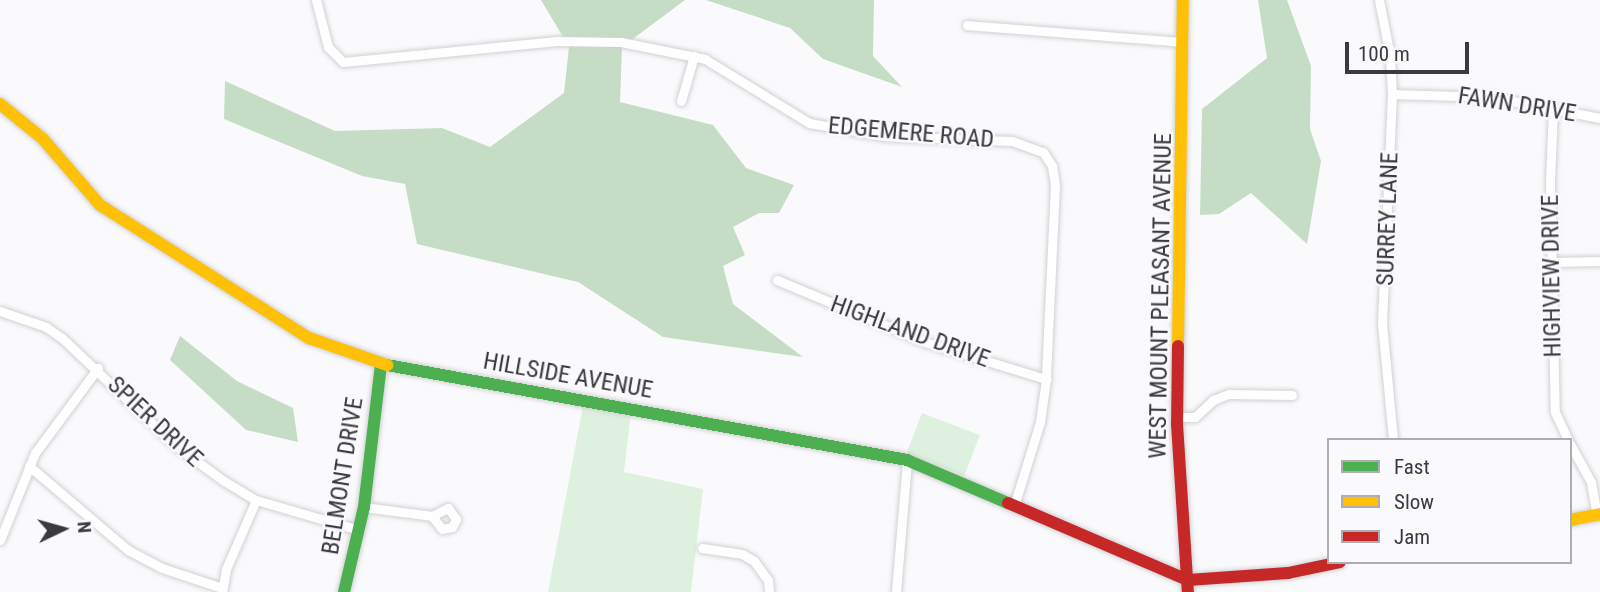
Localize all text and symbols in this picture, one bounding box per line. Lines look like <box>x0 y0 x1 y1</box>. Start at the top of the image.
scale bar <box>1348 28 1472 72</box>
text: 100 m <box>1358 42 1410 66</box>
street label: FAWN DRIVE <box>1456 81 1578 129</box>
street label: EDGEMERE ROAD <box>827 111 995 155</box>
street label: WEST MOUNT PLEASANT AVENUE <box>1144 132 1178 460</box>
street label: SURREY LANE <box>1371 152 1405 286</box>
street label: HIGHVIEW DRIVE <box>1536 194 1568 358</box>
street label: HIGHLAND DRIVE <box>826 290 994 374</box>
street label: HILLSIDE AVENUE <box>481 347 655 405</box>
street label: SPIER DRIVE <box>101 371 209 473</box>
street label: BELMONT DRIVE <box>316 395 370 557</box>
legend <box>1327 438 1572 564</box>
text: Fast <box>1394 455 1430 479</box>
text: Slow <box>1394 490 1434 514</box>
north arrow <box>28 494 98 564</box>
text: N <box>72 520 96 534</box>
text: Jam <box>1394 525 1430 549</box>

